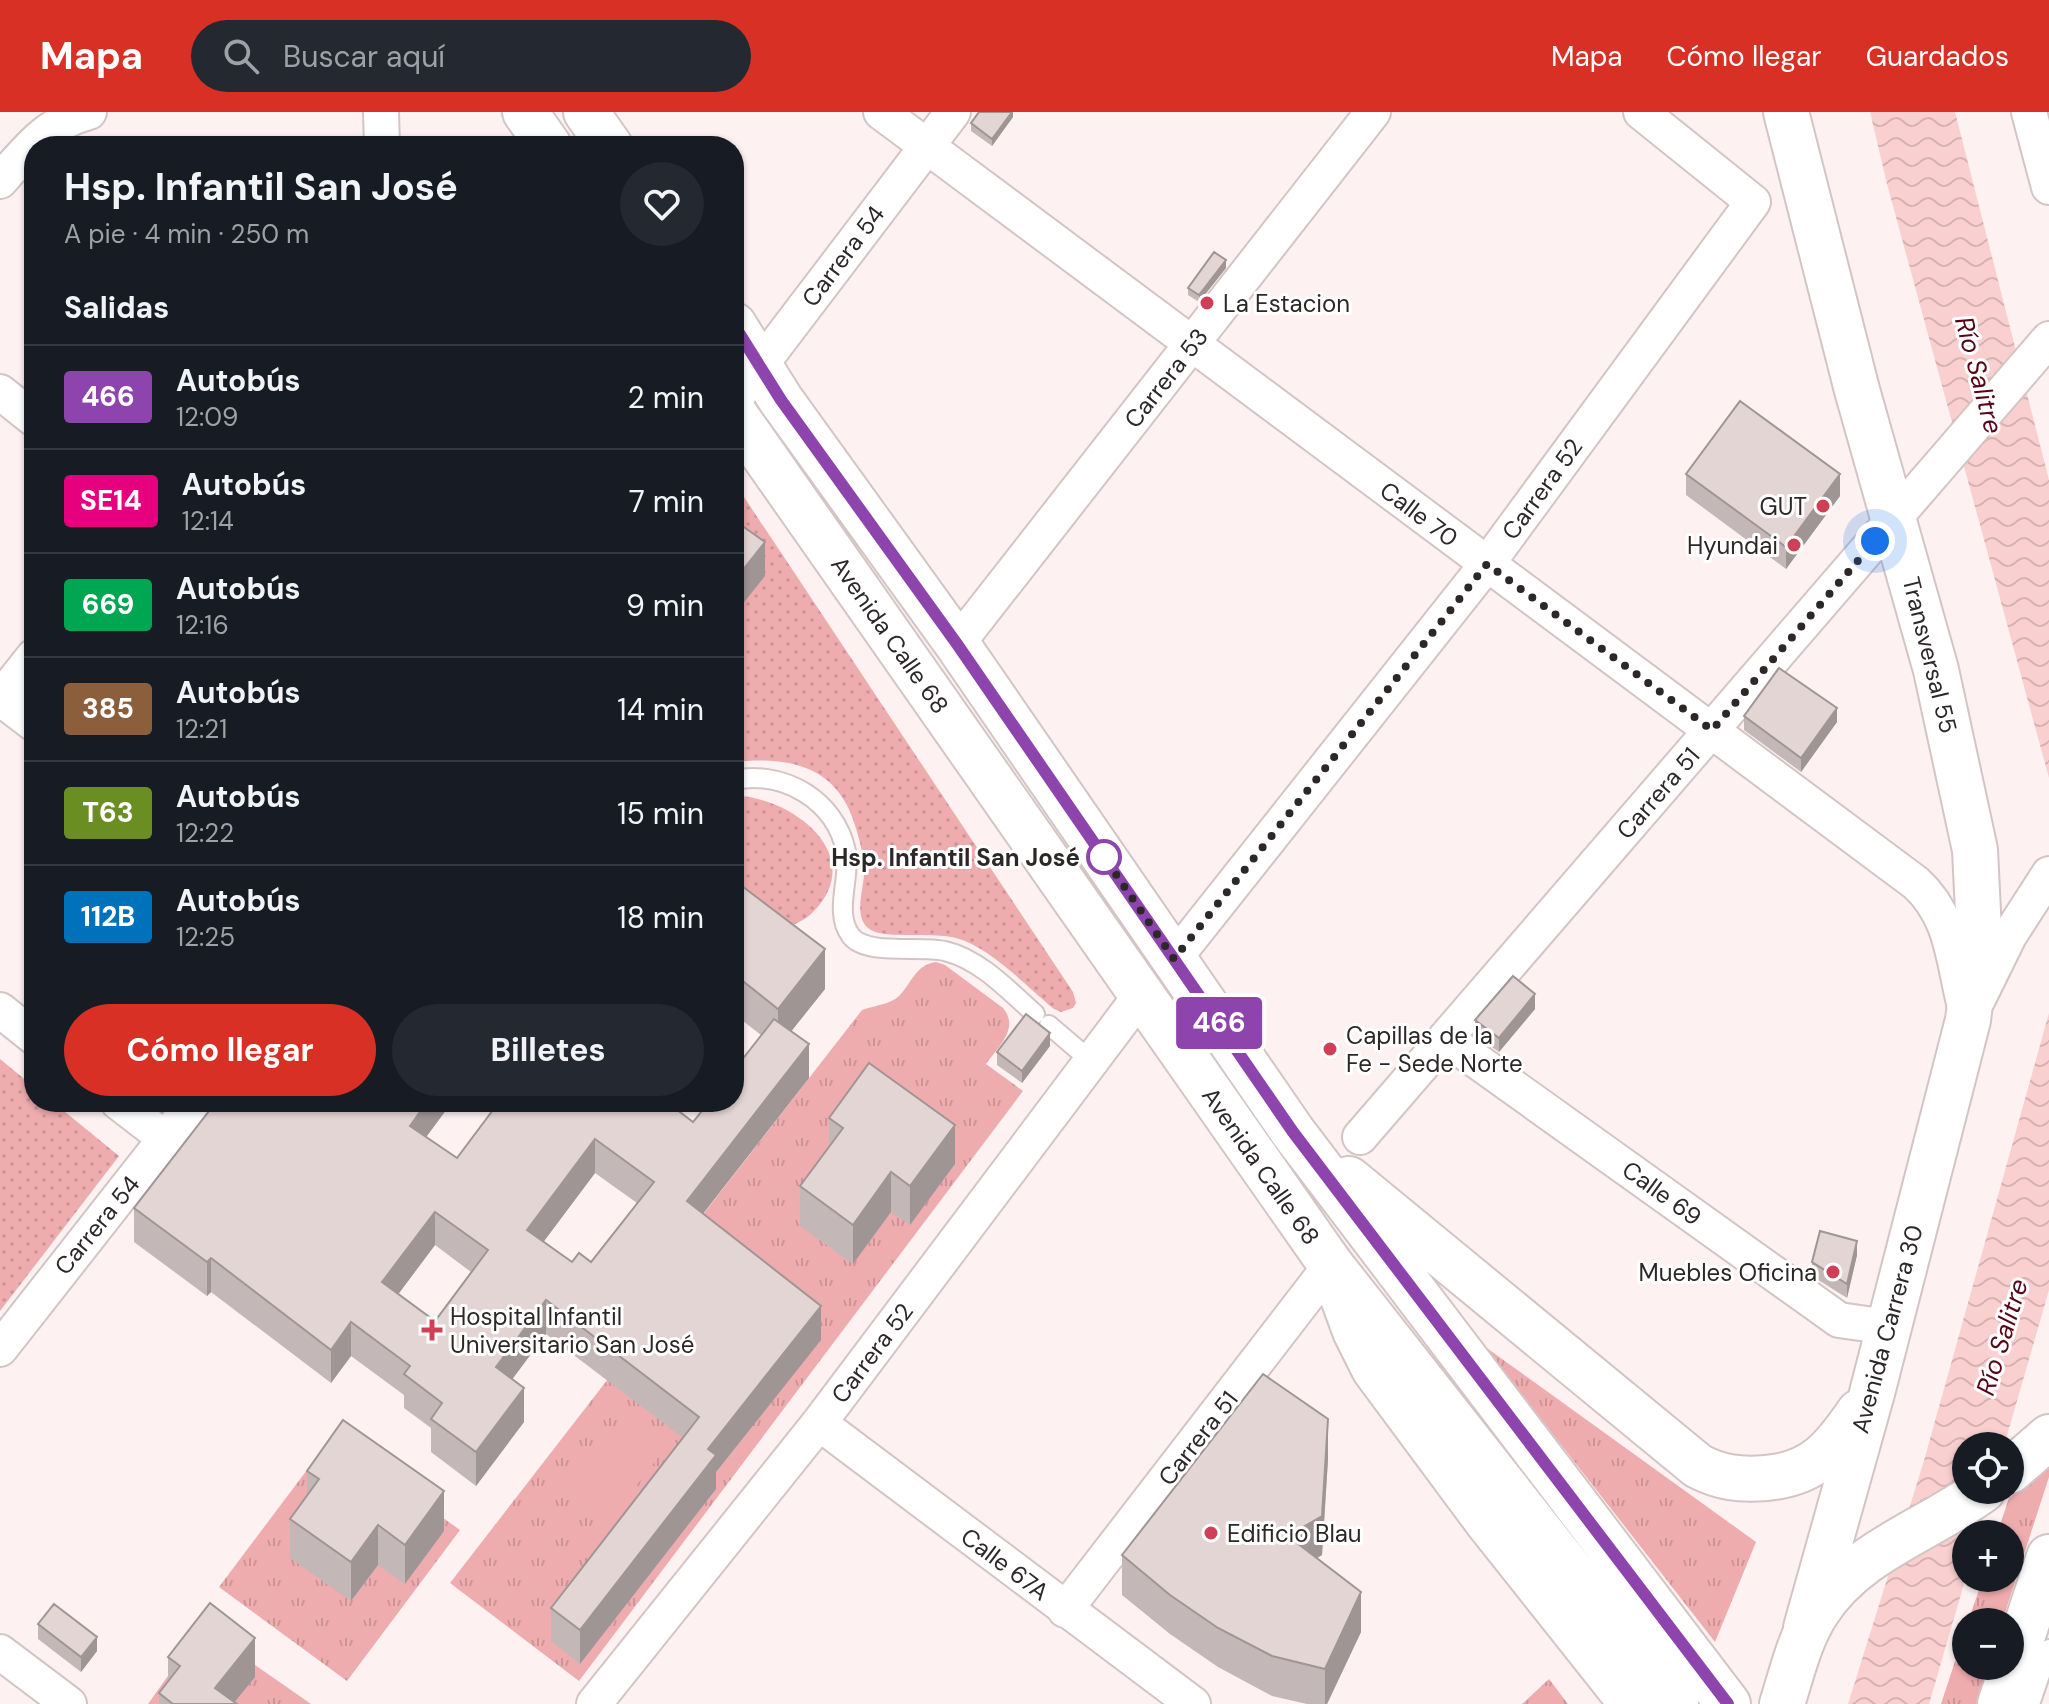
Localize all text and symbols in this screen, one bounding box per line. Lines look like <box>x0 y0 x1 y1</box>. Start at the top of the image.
search box <box>191 20 751 92</box>
text: Mapa <box>40 31 143 81</box>
icon: search <box>219 34 263 78</box>
text: Buscar aquí <box>283 37 445 76</box>
text: Mapa <box>1551 38 1622 75</box>
text: Cómo llegar <box>1666 38 1822 75</box>
text: Guardados <box>1866 38 2009 75</box>
text: Hsp. Infantil San José <box>64 162 458 212</box>
button: heart <box>620 162 704 246</box>
street label: Carrera 54 <box>795 199 891 313</box>
text: A pie · 4 min · 250 m <box>64 217 309 251</box>
text: Salidas <box>64 288 169 327</box>
place label: La Estacion <box>1223 288 1350 319</box>
marker: La Estacion <box>1198 294 1216 312</box>
water label: Río Salitre <box>1947 313 2011 437</box>
street label: Carrera 53 <box>1117 322 1215 434</box>
text: Autobús <box>176 361 300 400</box>
text: 466 <box>81 378 135 415</box>
text: 2 min <box>628 378 704 417</box>
text: 12:09 <box>176 400 238 434</box>
street label: Carrera 52 <box>1495 432 1589 546</box>
text: Autobús <box>182 465 306 504</box>
street label: Calle 70 <box>1374 475 1464 553</box>
text: SE14 <box>80 482 142 519</box>
text: 7 min <box>629 482 704 521</box>
place label: GUT <box>1760 491 1807 522</box>
marker: GUT <box>1814 497 1832 515</box>
text: 12:14 <box>182 504 234 538</box>
your location <box>1855 521 1895 561</box>
place label: Hyundai <box>1687 530 1778 561</box>
marker: Hyundai <box>1785 536 1803 554</box>
street label: Avenida Calle 68 <box>824 550 956 720</box>
text: Autobús <box>176 569 300 608</box>
street label: Transversal 55 <box>1896 574 1964 736</box>
text: 669 <box>82 586 134 623</box>
text: 9 min <box>626 586 704 625</box>
text: 12:16 <box>176 608 229 642</box>
text: Autobús <box>176 673 300 712</box>
text: 385 <box>82 690 134 727</box>
text: 14 min <box>617 690 704 729</box>
text: 12:21 <box>176 712 227 746</box>
street label: Carrera 51 <box>1610 741 1706 845</box>
text: Autobús <box>176 777 300 816</box>
text: T63 <box>82 794 134 831</box>
text: 15 min <box>617 794 704 833</box>
text: 12:22 <box>176 816 234 850</box>
marker: Hsp. Infantil San José <box>1087 840 1121 874</box>
place label: Hsp. Infantil San José <box>831 842 1080 873</box>
text: Autobús <box>176 881 300 920</box>
text: 112B <box>81 898 135 935</box>
text: 18 min <box>617 898 704 937</box>
text: 12:25 <box>176 920 235 954</box>
line badge: 466 <box>1173 997 1265 1049</box>
button: Cómo llegar <box>64 1004 376 1096</box>
button: Billetes <box>392 1004 704 1096</box>
text: 466 <box>1192 1004 1246 1041</box>
place label: Capillas de la Fe - Sede Norte <box>1346 1020 1523 1079</box>
marker: Capillas de la Fe - Sede Norte <box>1321 1040 1339 1058</box>
street label: Avenida Calle 68 <box>1195 1081 1327 1251</box>
street label: Calle 69 <box>1616 1154 1708 1232</box>
street label: Carrera 54 <box>48 1169 146 1281</box>
street label: Avenida Carrera 30 <box>1844 1221 1930 1437</box>
place label: Muebles Oficina <box>1639 1257 1817 1288</box>
marker: Muebles Oficina <box>1824 1263 1842 1281</box>
water label: Río Salitre <box>1968 1275 2036 1399</box>
street label: Carrera 52 <box>824 1297 920 1409</box>
place label: Hospital Infantil Universitario San José <box>450 1301 694 1360</box>
marker: Hospital Infantil Universitario San José <box>421 1319 443 1341</box>
street label: Carrera 51 <box>1151 1384 1245 1492</box>
map controls <box>1952 1432 2024 1680</box>
button: locate <box>1952 1432 2024 1504</box>
place label: Edificio Blau <box>1227 1518 1362 1549</box>
button: + <box>1952 1520 2024 1592</box>
street label: Calle 67A <box>955 1521 1055 1607</box>
marker: Edificio Blau <box>1202 1524 1220 1542</box>
button: − <box>1952 1608 2024 1680</box>

